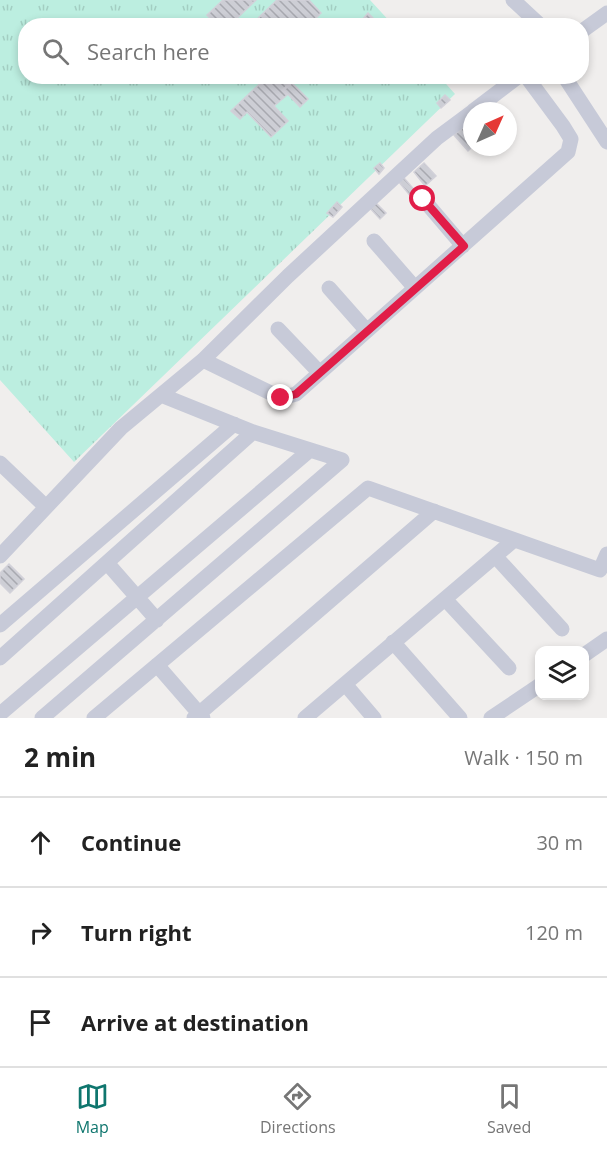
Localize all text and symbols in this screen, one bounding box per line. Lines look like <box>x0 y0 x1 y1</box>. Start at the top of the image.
search box <box>18 18 589 84</box>
icon: search <box>39 35 72 68</box>
text: Search here <box>87 36 210 66</box>
north arrow <box>463 102 517 156</box>
route start <box>409 185 435 211</box>
route end <box>267 384 293 410</box>
map controls <box>535 646 589 700</box>
button: layers <box>535 646 589 700</box>
text: 2 min <box>24 739 96 775</box>
text: Walk · 150 m <box>464 744 583 771</box>
icon: ahead <box>24 826 57 859</box>
text: Continue <box>81 827 181 857</box>
text: 30 m <box>536 829 583 856</box>
icon: right <box>24 916 57 949</box>
text: Turn right <box>81 917 192 947</box>
text: 120 m <box>525 919 583 946</box>
icon: arrive <box>24 1006 57 1039</box>
text: Arrive at destination <box>81 1007 309 1037</box>
tab: Map <box>76 1080 109 1138</box>
tab: Directions <box>260 1080 336 1138</box>
tab: Saved <box>487 1080 531 1138</box>

